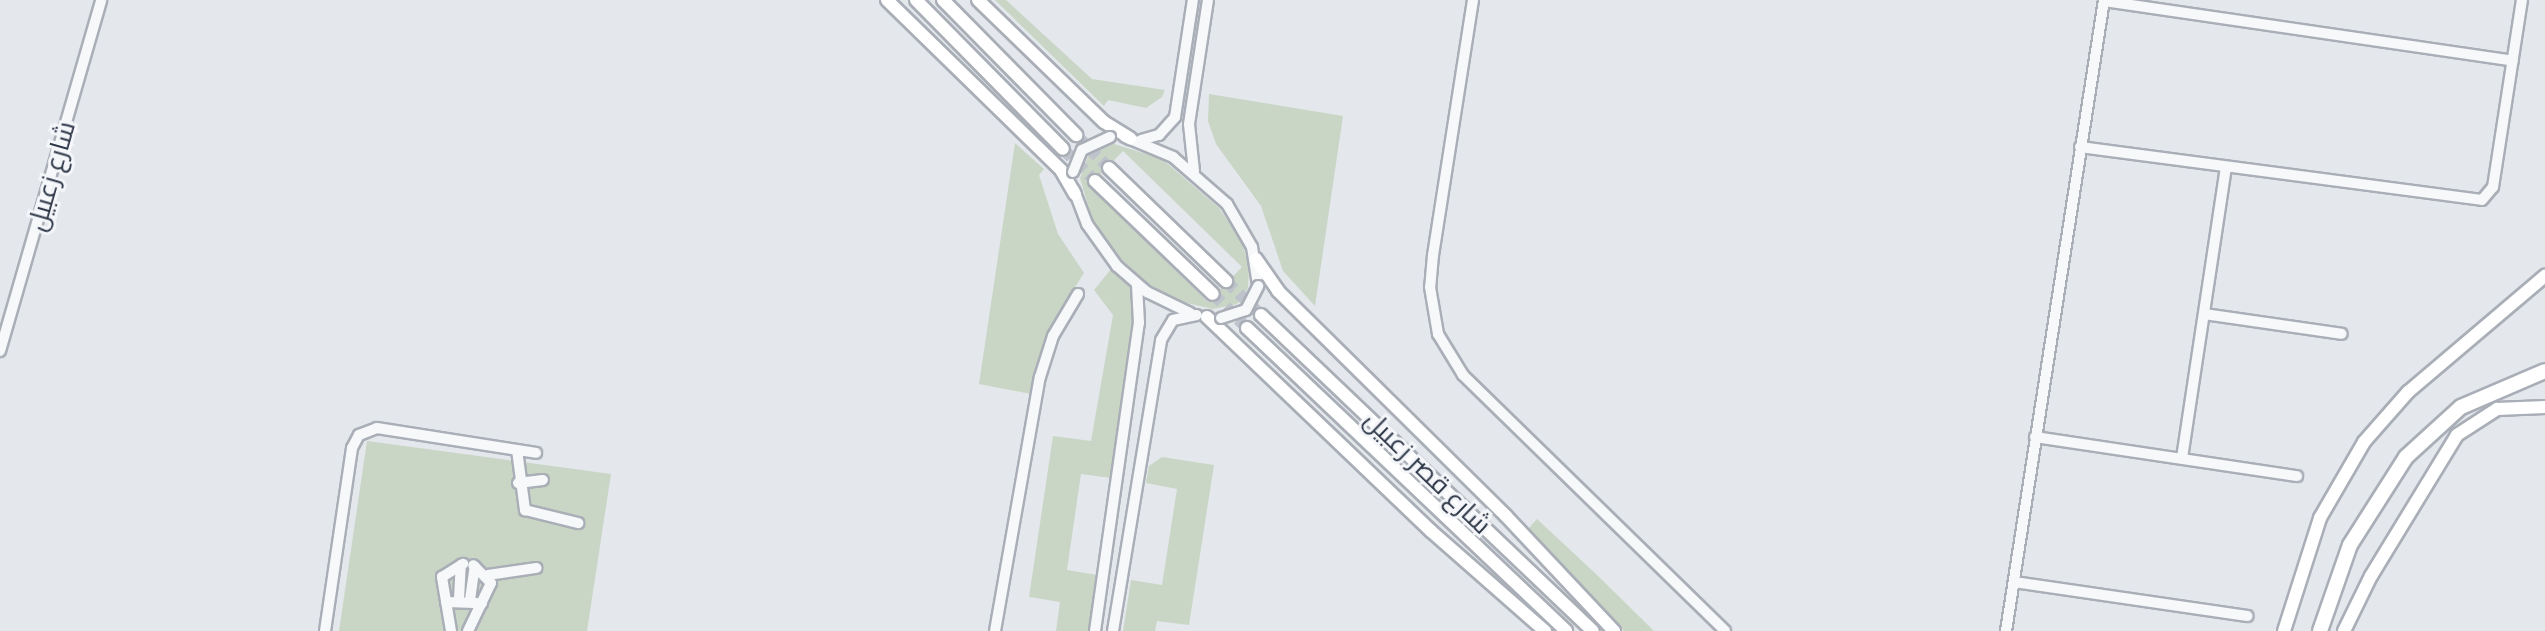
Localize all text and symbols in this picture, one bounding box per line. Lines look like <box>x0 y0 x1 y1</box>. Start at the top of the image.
street label: شارع زعبيل <box>20 118 82 234</box>
street label: شارع قصر زعبيل <box>1358 404 1498 540</box>

